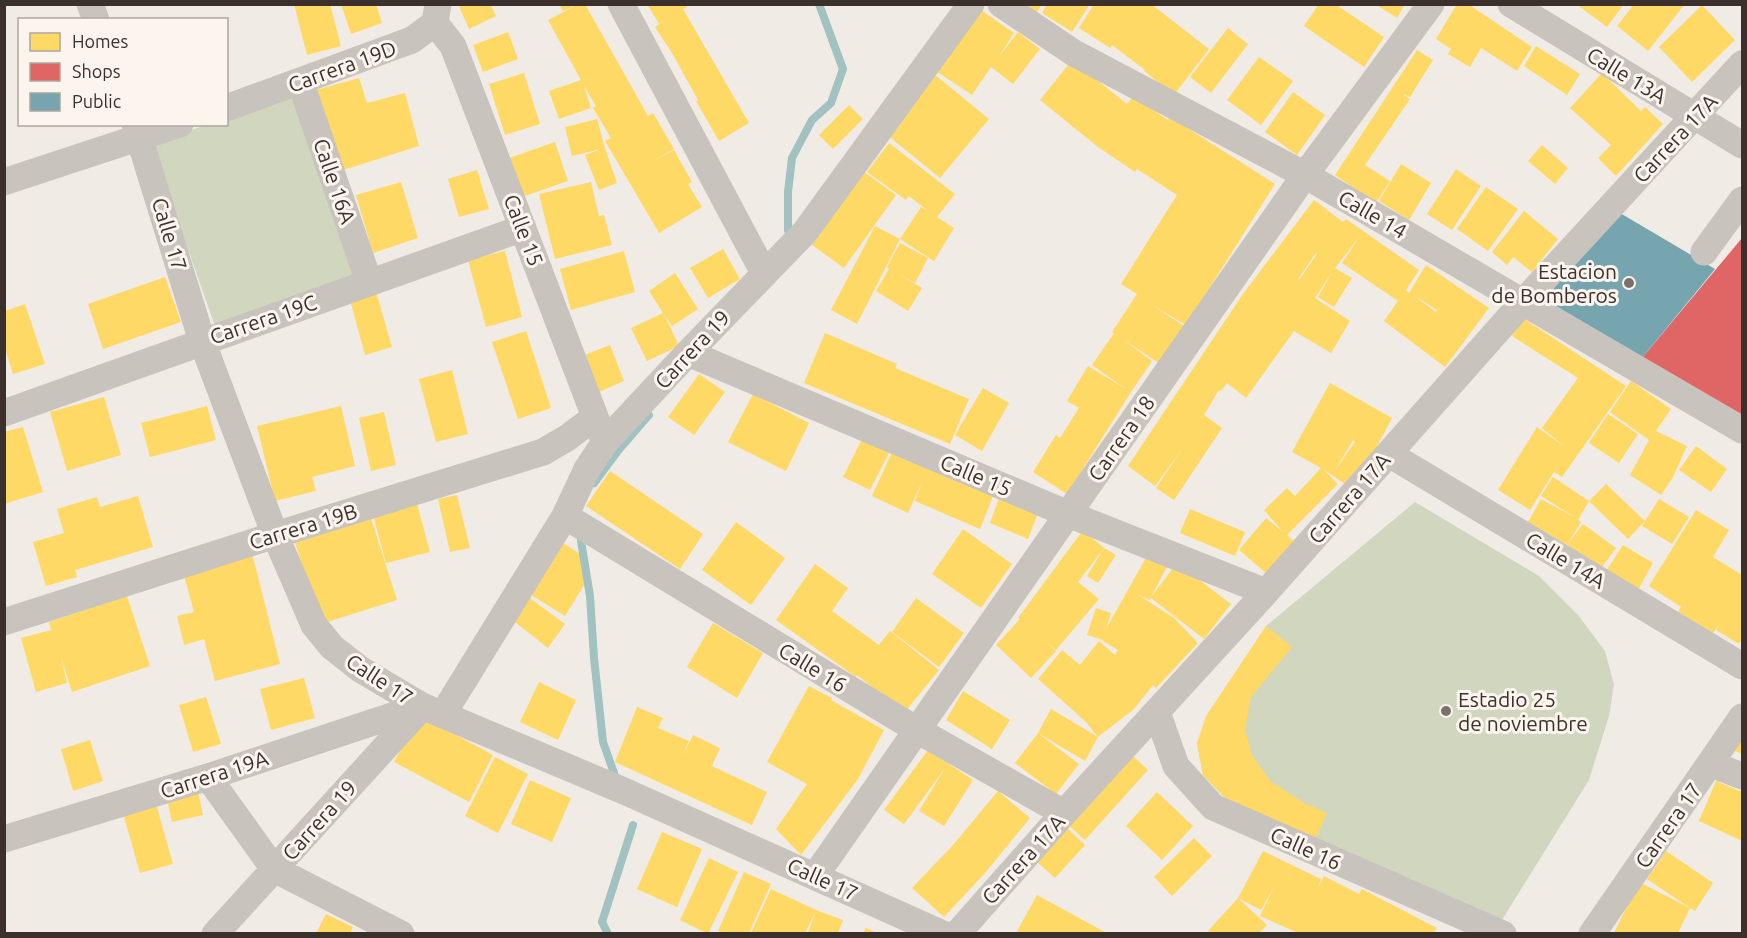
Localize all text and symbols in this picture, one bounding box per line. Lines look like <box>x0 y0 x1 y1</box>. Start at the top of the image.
legend <box>18 18 228 126</box>
text: Homes <box>72 31 129 51</box>
street label: Carrera 19D <box>285 35 399 97</box>
street label: Calle 13A <box>1583 42 1671 108</box>
text: Shops <box>72 61 121 81</box>
street label: Carrera 17A <box>1628 89 1722 187</box>
text: Public <box>72 91 121 111</box>
street label: Calle 16A <box>309 135 361 227</box>
street label: Calle 14 <box>1335 185 1411 243</box>
street label: Calle 15 <box>499 191 549 269</box>
street label: Calle 17 <box>148 195 192 273</box>
place label: Estacion de Bomberos <box>1491 259 1617 307</box>
marker: Estacion de Bomberos <box>1622 276 1636 290</box>
street label: Carrera 19C <box>206 289 320 348</box>
street label: Carrera 19 <box>650 305 734 393</box>
street label: Carrera 18 <box>1083 391 1159 485</box>
street label: Carrera 17A <box>1303 448 1395 548</box>
street label: Calle 15 <box>937 449 1015 501</box>
street label: Carrera 19B <box>246 498 360 554</box>
street label: Calle 14A <box>1522 527 1610 593</box>
street label: Calle 16 <box>775 637 851 697</box>
street label: Calle 17 <box>342 649 418 709</box>
place label: Estadio 25 de noviembre <box>1458 687 1588 735</box>
marker: Estadio 25 de noviembre <box>1439 704 1453 718</box>
street label: Carrera 19A <box>157 745 271 803</box>
street label: Carrera 19 <box>277 775 361 865</box>
street label: Carrera 17 <box>1630 778 1706 872</box>
street label: Carrera 17A <box>977 809 1070 909</box>
street label: Calle 16 <box>1267 822 1345 874</box>
street label: Calle 17 <box>784 853 862 905</box>

